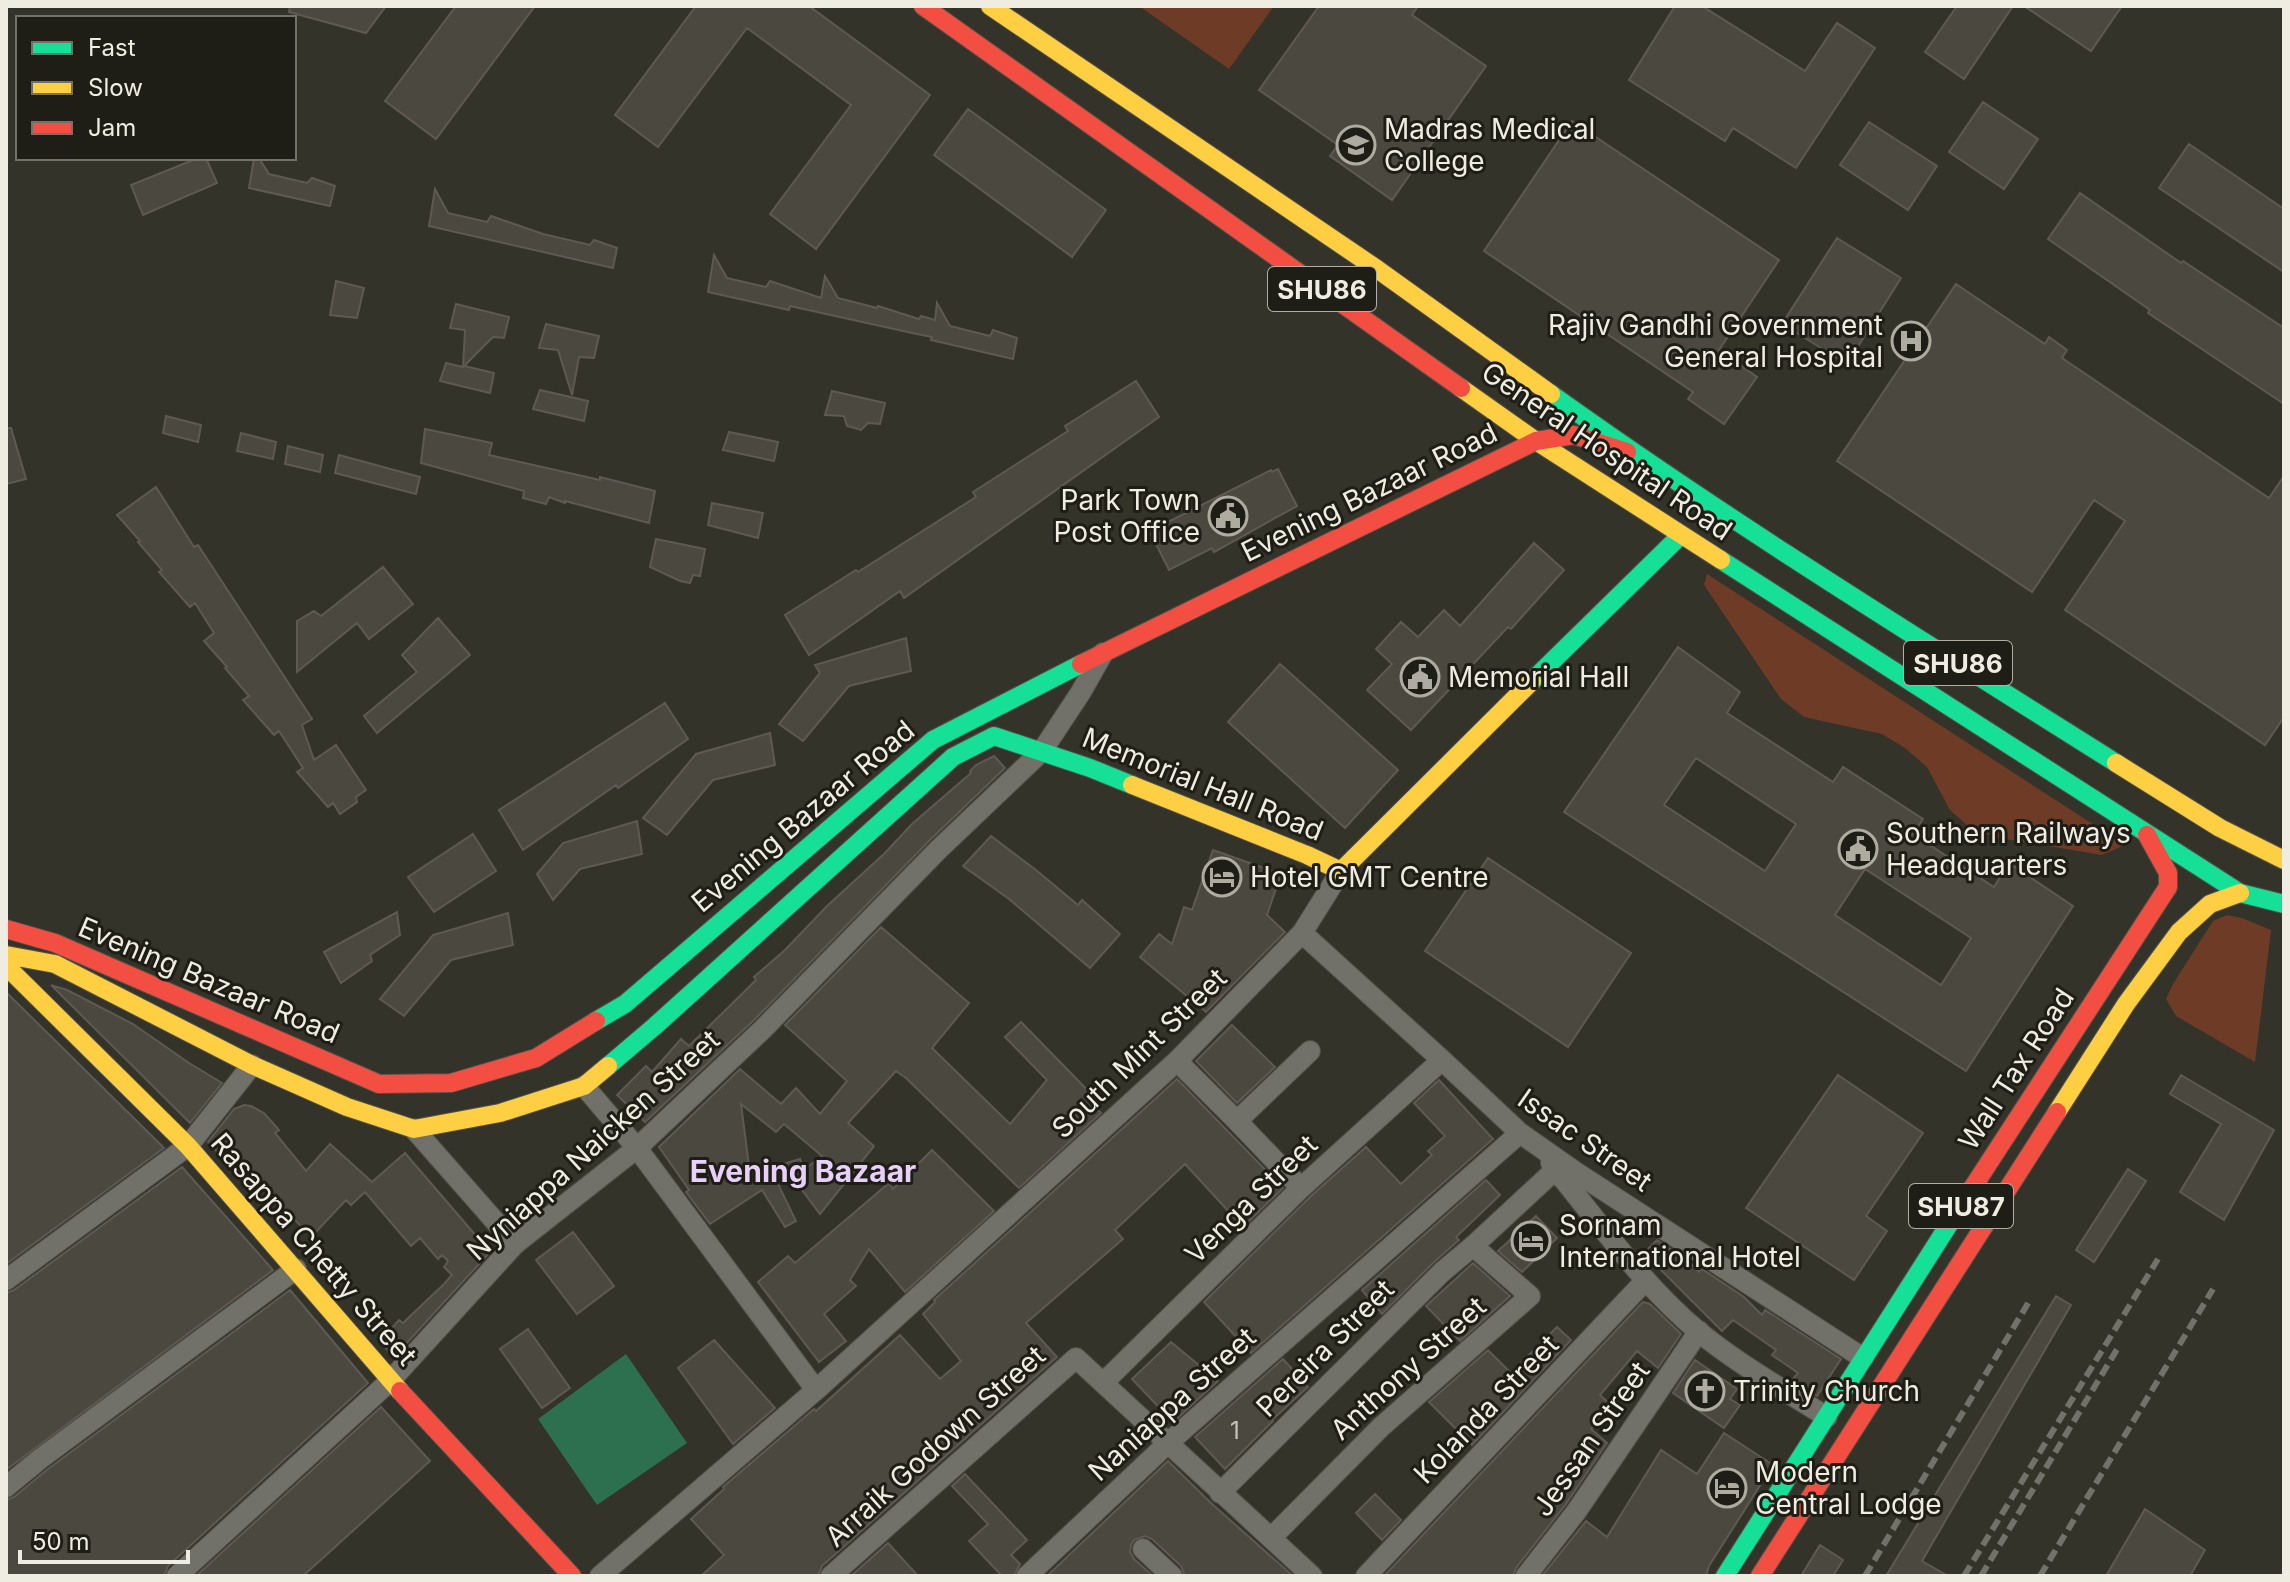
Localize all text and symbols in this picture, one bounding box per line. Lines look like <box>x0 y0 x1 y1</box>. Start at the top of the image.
legend <box>16 16 296 160</box>
text: Fast <box>88 33 136 62</box>
text: Slow <box>88 73 143 102</box>
place label: Madras Medical College <box>1384 112 1595 178</box>
text: Jam <box>88 113 136 142</box>
school or university icon: Madras Medical College <box>1335 124 1377 166</box>
road number: SHU86 <box>1268 267 1376 311</box>
place label: Rajiv Gandhi Government General Hospital <box>1548 308 1883 374</box>
hospital icon: Rajiv Gandhi Government General Hospital <box>1890 320 1932 362</box>
street label: General Hospital Road <box>1475 355 1739 547</box>
street label: Evening Bazaar Road <box>1236 415 1502 569</box>
place label: Park Town Post Office <box>1054 483 1200 549</box>
public building icon: Park Town Post Office <box>1207 495 1249 537</box>
road number: SHU86 <box>1904 641 2012 685</box>
public building icon: Memorial Hall <box>1399 656 1441 698</box>
place label: Memorial Hall <box>1448 660 1629 694</box>
street label: Evening Bazaar Road <box>685 713 921 919</box>
street label: Memorial Hall Road <box>1078 720 1328 848</box>
place label: Southern Railways Headquarters <box>1886 816 2131 882</box>
public building icon: Southern Railways Headquarters <box>1837 828 1879 870</box>
hotel icon: Hotel GMT Centre <box>1201 856 1243 898</box>
place label: Hotel GMT Centre <box>1250 860 1488 894</box>
street label: Evening Bazaar Road <box>73 910 345 1050</box>
street label: South Mint Street <box>1045 961 1233 1145</box>
street label: Wall Tax Road <box>1951 982 2081 1156</box>
street label: Nyniappa Naicken Street <box>460 1023 726 1267</box>
street label: Issac Street <box>1511 1081 1659 1199</box>
street label: Rasappa Chetty Street <box>204 1126 424 1372</box>
street label: Venga Street <box>1178 1128 1324 1270</box>
district label: Evening Bazaar <box>690 1153 916 1189</box>
road number: SHU87 <box>1909 1184 2013 1228</box>
place label: Sornam International Hotel <box>1559 1208 1801 1274</box>
hotel icon: Sornam International Hotel <box>1510 1220 1552 1262</box>
street label: Pereira Street <box>1249 1272 1401 1424</box>
street label: Anthony Street <box>1323 1289 1493 1447</box>
street label: Naniappa Street <box>1081 1320 1263 1488</box>
street label: Kolanda Street <box>1407 1328 1565 1490</box>
street label: Arraik Godown Street <box>818 1338 1052 1554</box>
street label: Jessan Street <box>1525 1355 1657 1523</box>
church icon: Trinity Church <box>1684 1370 1726 1412</box>
place label: Trinity Church <box>1733 1374 1920 1408</box>
house number: 1 <box>1230 1416 1240 1445</box>
place label: Modern Central Lodge <box>1755 1455 1942 1521</box>
hotel icon: Modern Central Lodge <box>1706 1467 1748 1509</box>
scale bar <box>20 1514 188 1564</box>
text: 50 m <box>32 1527 90 1556</box>

